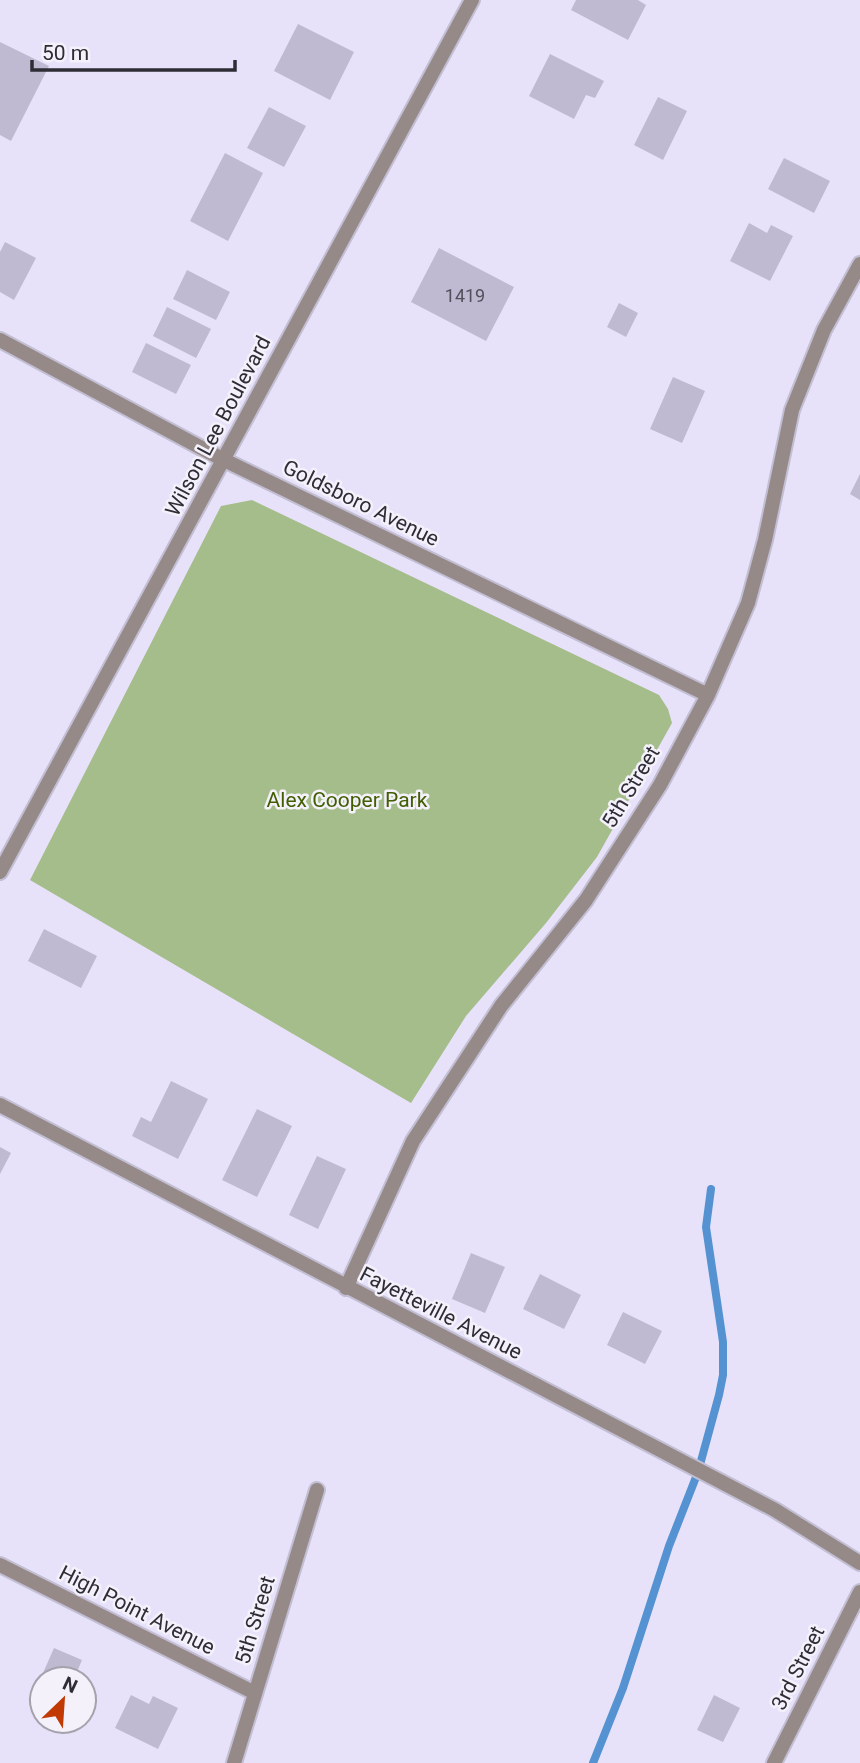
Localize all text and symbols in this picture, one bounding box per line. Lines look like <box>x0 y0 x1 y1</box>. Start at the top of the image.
scale bar <box>32 28 234 72</box>
text: 50 m <box>42 41 89 65</box>
house number: 1419 <box>445 285 485 306</box>
street label: Wilson Lee Boulevard <box>160 332 276 520</box>
street label: Goldsboro Avenue <box>279 455 443 551</box>
street label: 5th Street <box>597 742 665 832</box>
park label: Alex Cooper Park <box>267 788 428 812</box>
street label: Fayetteville Avenue <box>356 1262 526 1364</box>
street label: High Point Avenue <box>55 1560 219 1660</box>
street label: 5th Street <box>230 1573 280 1667</box>
street label: 3rd Street <box>767 1622 829 1714</box>
north arrow <box>28 1665 98 1735</box>
text: N <box>59 1672 81 1698</box>

